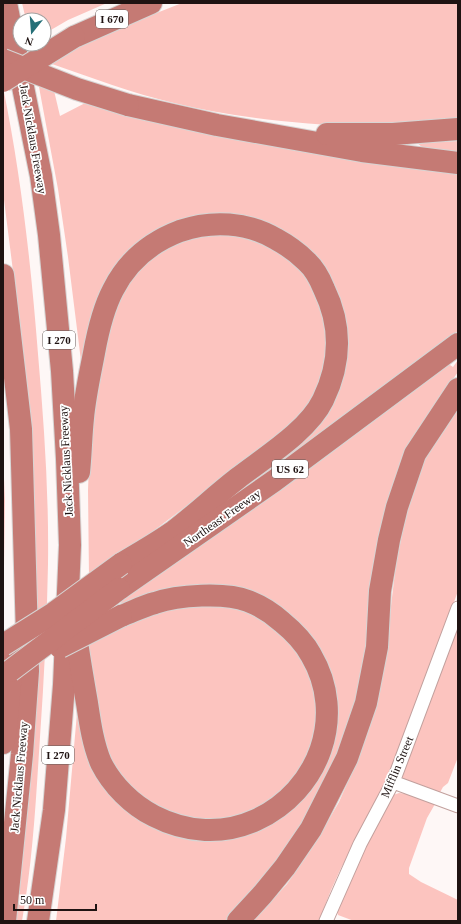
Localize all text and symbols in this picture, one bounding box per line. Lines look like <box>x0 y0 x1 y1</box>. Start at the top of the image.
road number: I 670 <box>96 10 128 28</box>
north arrow <box>12 12 52 52</box>
text: N <box>23 35 35 48</box>
street label: Jack Nicklaus Freeway <box>16 83 50 195</box>
road number: I 270 <box>43 331 75 349</box>
street label: Jack Nicklaus Freeway <box>56 405 76 517</box>
road number: US 62 <box>272 460 308 478</box>
street label: Northeast Freeway <box>181 486 263 550</box>
street label: Jack Nicklaus Freeway <box>7 721 31 833</box>
street label: Mifflin Street <box>378 734 416 800</box>
road number: I 270 <box>42 746 74 764</box>
scale bar <box>14 886 96 912</box>
text: 50 m <box>20 893 45 907</box>

